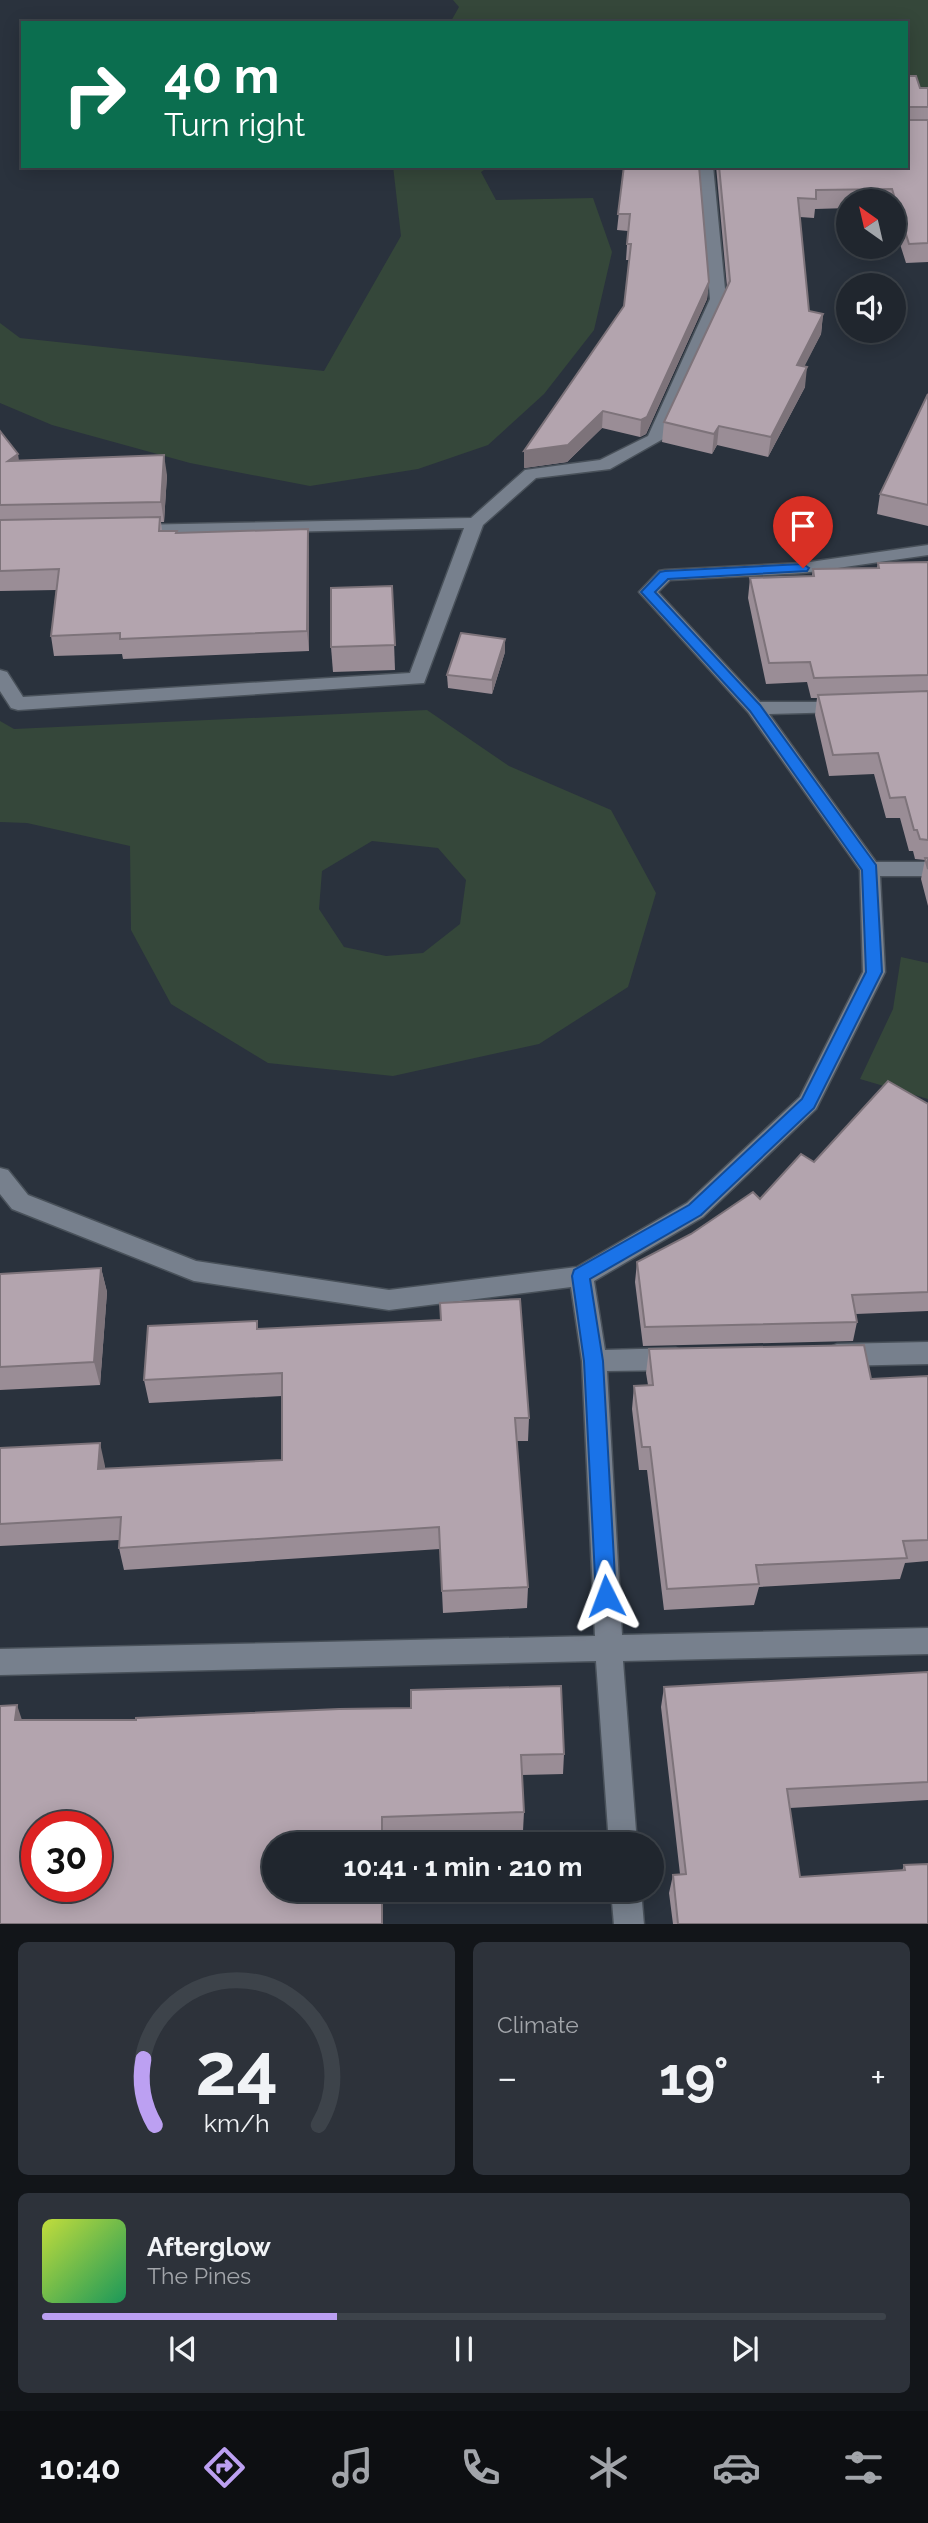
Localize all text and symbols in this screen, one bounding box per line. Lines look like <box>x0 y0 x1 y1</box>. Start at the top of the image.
text: 40 m <box>164 47 279 104</box>
icon: right <box>49 49 140 140</box>
text: Turn right <box>164 106 305 143</box>
north arrow <box>836 189 906 259</box>
map controls <box>836 189 906 343</box>
button: sound <box>836 273 906 343</box>
pin <box>773 496 833 568</box>
icon: arrive <box>784 507 822 545</box>
position arrow <box>569 1559 643 1633</box>
speed limit sign: 30 <box>21 1811 112 1902</box>
text: 10:41 · 1 min · 210 m <box>343 1852 583 1882</box>
text: Climate <box>497 2011 579 2038</box>
text: 24 <box>195 2027 278 2112</box>
text: 19° <box>659 2046 729 2107</box>
text: − <box>497 2055 517 2100</box>
text: + <box>870 2055 886 2100</box>
text: km/h <box>204 2107 269 2137</box>
text: Afterglow <box>147 2232 271 2262</box>
text: The Pines <box>147 2262 251 2289</box>
icon: previous <box>164 2330 202 2368</box>
icon: pause <box>445 2330 483 2368</box>
icon: next <box>726 2330 764 2368</box>
icon: directions <box>200 2443 249 2492</box>
icon: music <box>328 2443 377 2492</box>
icon: phone <box>456 2443 505 2492</box>
icon: climate <box>584 2443 633 2492</box>
icon: car <box>712 2443 761 2492</box>
icon: filters <box>839 2443 888 2492</box>
text: 10:40 <box>39 2449 121 2486</box>

